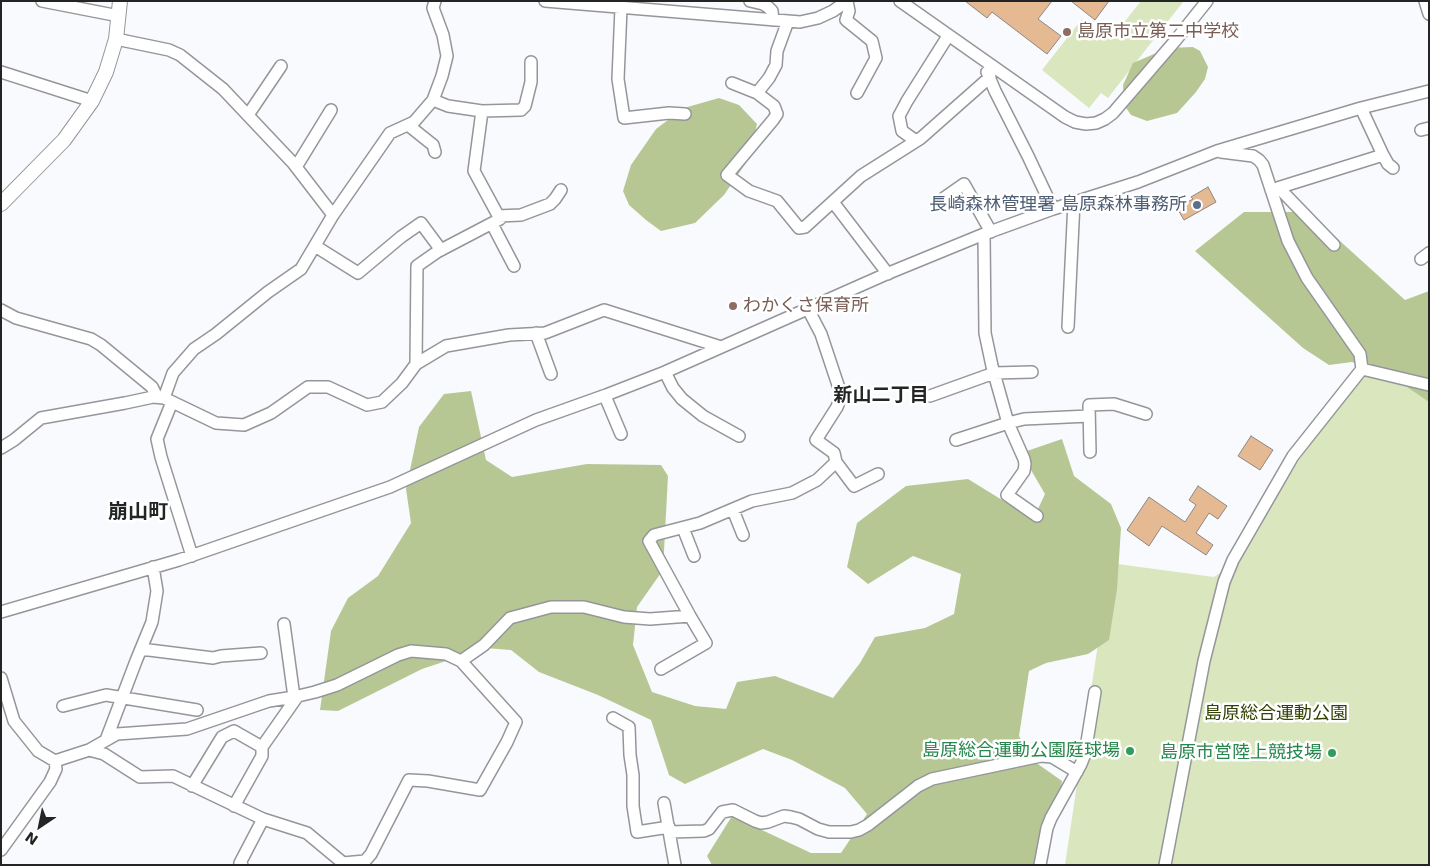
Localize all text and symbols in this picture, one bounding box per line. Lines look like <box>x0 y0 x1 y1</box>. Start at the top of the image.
place label: 島原市立第二中学校 <box>1077 21 1239 43</box>
marker: 島原市立第二中学校 <box>1061 26 1073 38</box>
place label: 長崎森林管理署 島原森林事務所 <box>929 194 1187 216</box>
marker: 長崎森林管理署 島原森林事務所 <box>1191 199 1203 211</box>
place label: わかくさ保育所 <box>743 295 869 317</box>
marker: わかくさ保育所 <box>727 300 739 312</box>
district label: 新山二丁目 <box>834 385 928 407</box>
district label: 崩山町 <box>108 501 168 525</box>
park label: 島原総合運動公園 <box>1204 703 1348 725</box>
place label: 島原総合運動公園庭球場 <box>922 740 1120 762</box>
place label: 島原市営陸上競技場 <box>1160 742 1322 764</box>
marker: 島原総合運動公園庭球場 <box>1124 745 1136 757</box>
marker: 島原市営陸上競技場 <box>1326 747 1338 759</box>
north arrow <box>15 801 65 851</box>
text: N <box>22 829 41 848</box>

